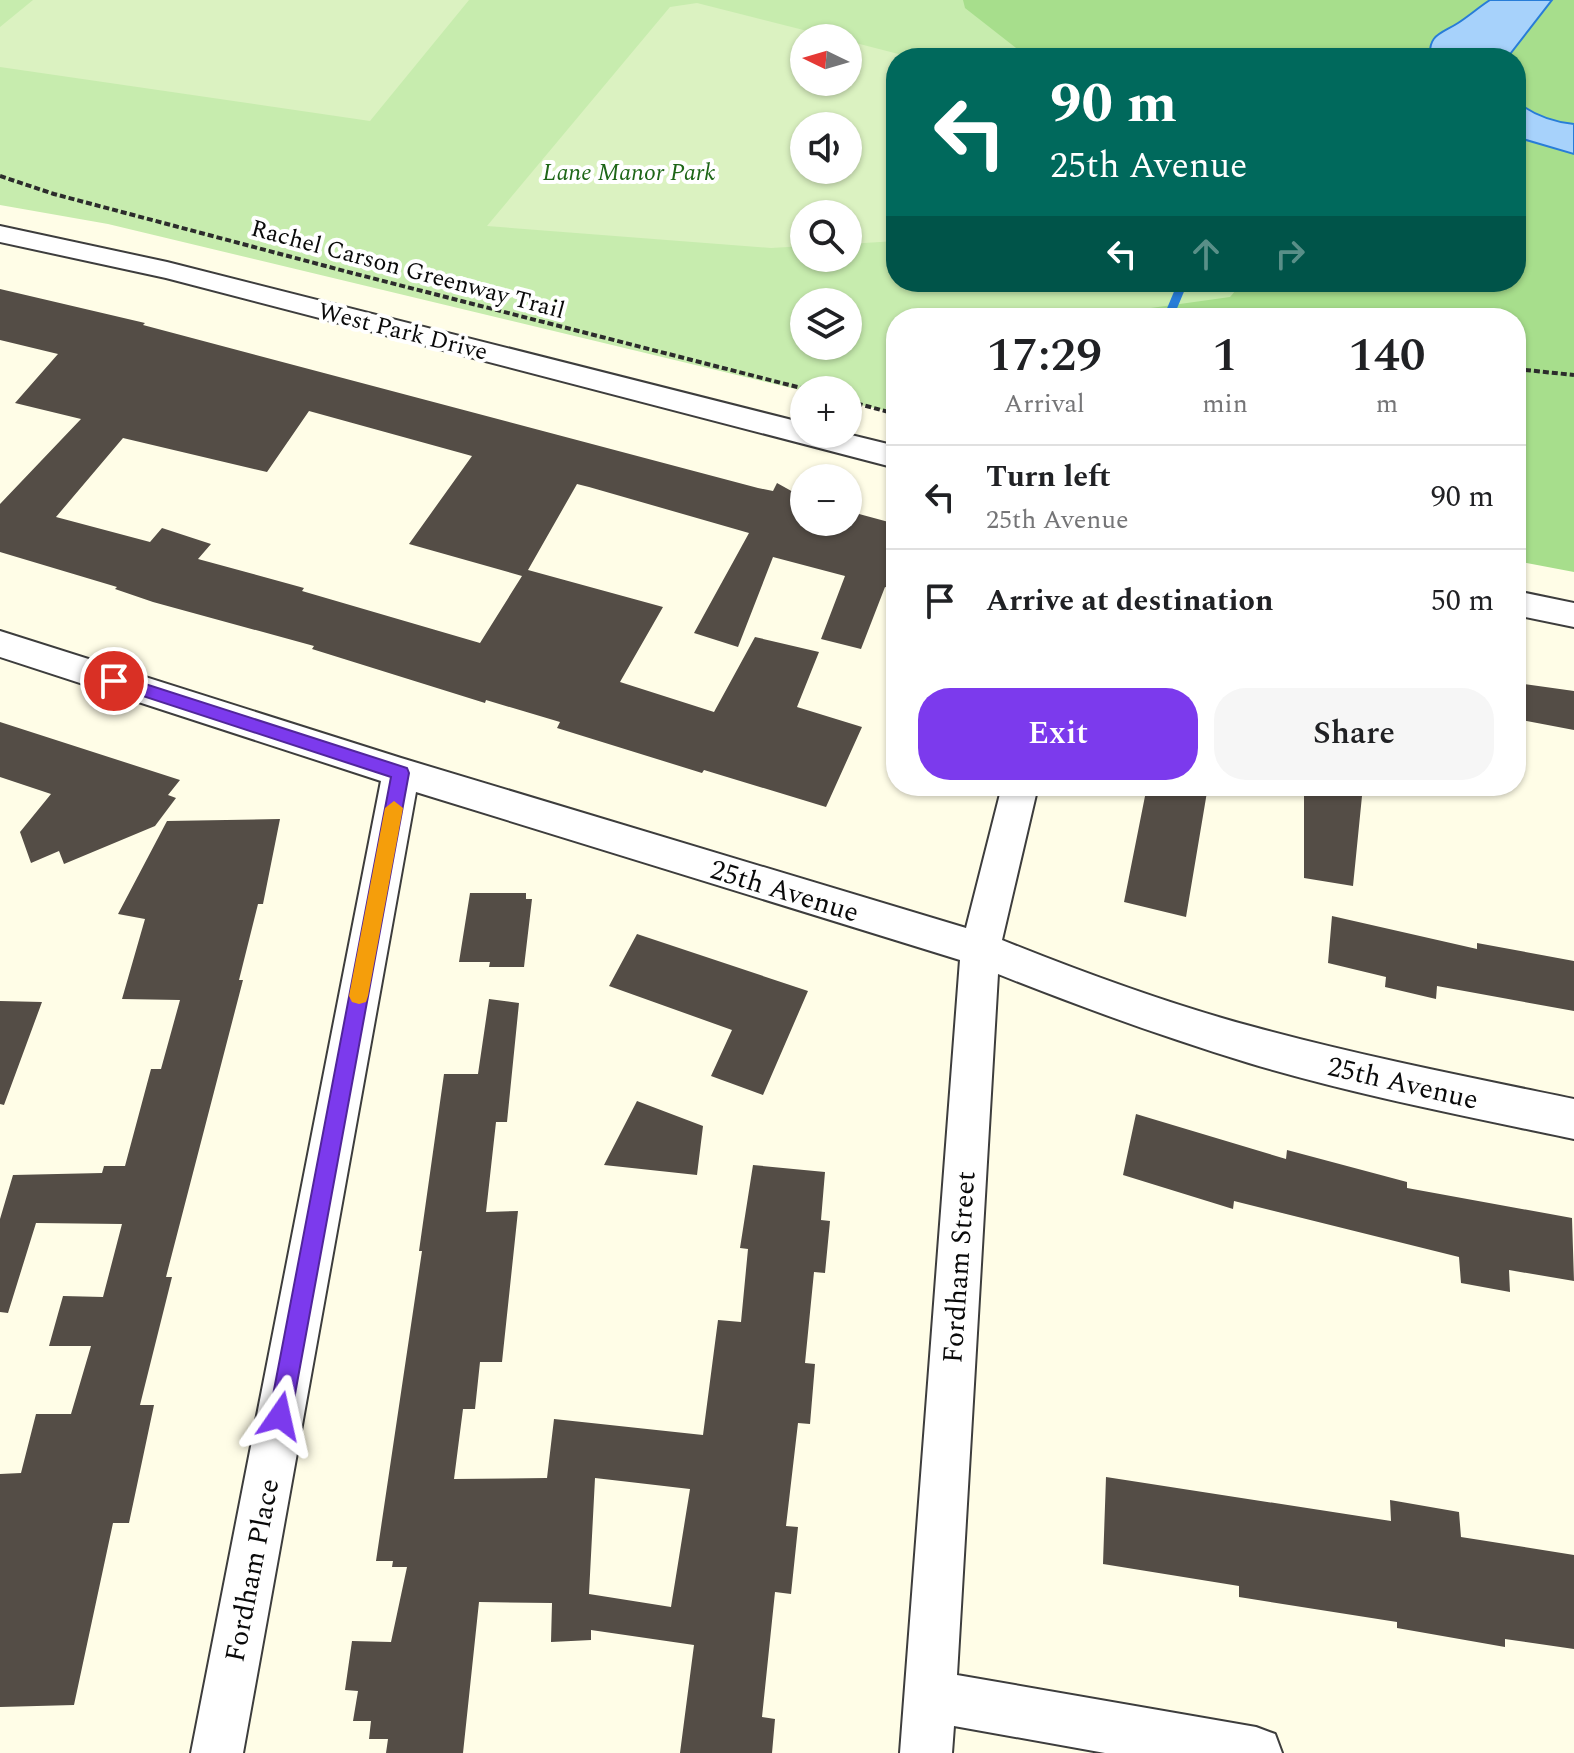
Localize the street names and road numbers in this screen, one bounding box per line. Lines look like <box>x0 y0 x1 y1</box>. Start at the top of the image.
street label: Rachel Carson Greenway Trail <box>247 211 569 329</box>
street label: West Park Drive <box>314 294 491 370</box>
street label: 25th Avenue <box>705 848 864 934</box>
street label: 25th Avenue <box>1323 1045 1482 1122</box>
street label: Fordham Street <box>931 1169 988 1365</box>
street label: Fordham Place <box>214 1475 291 1666</box>

